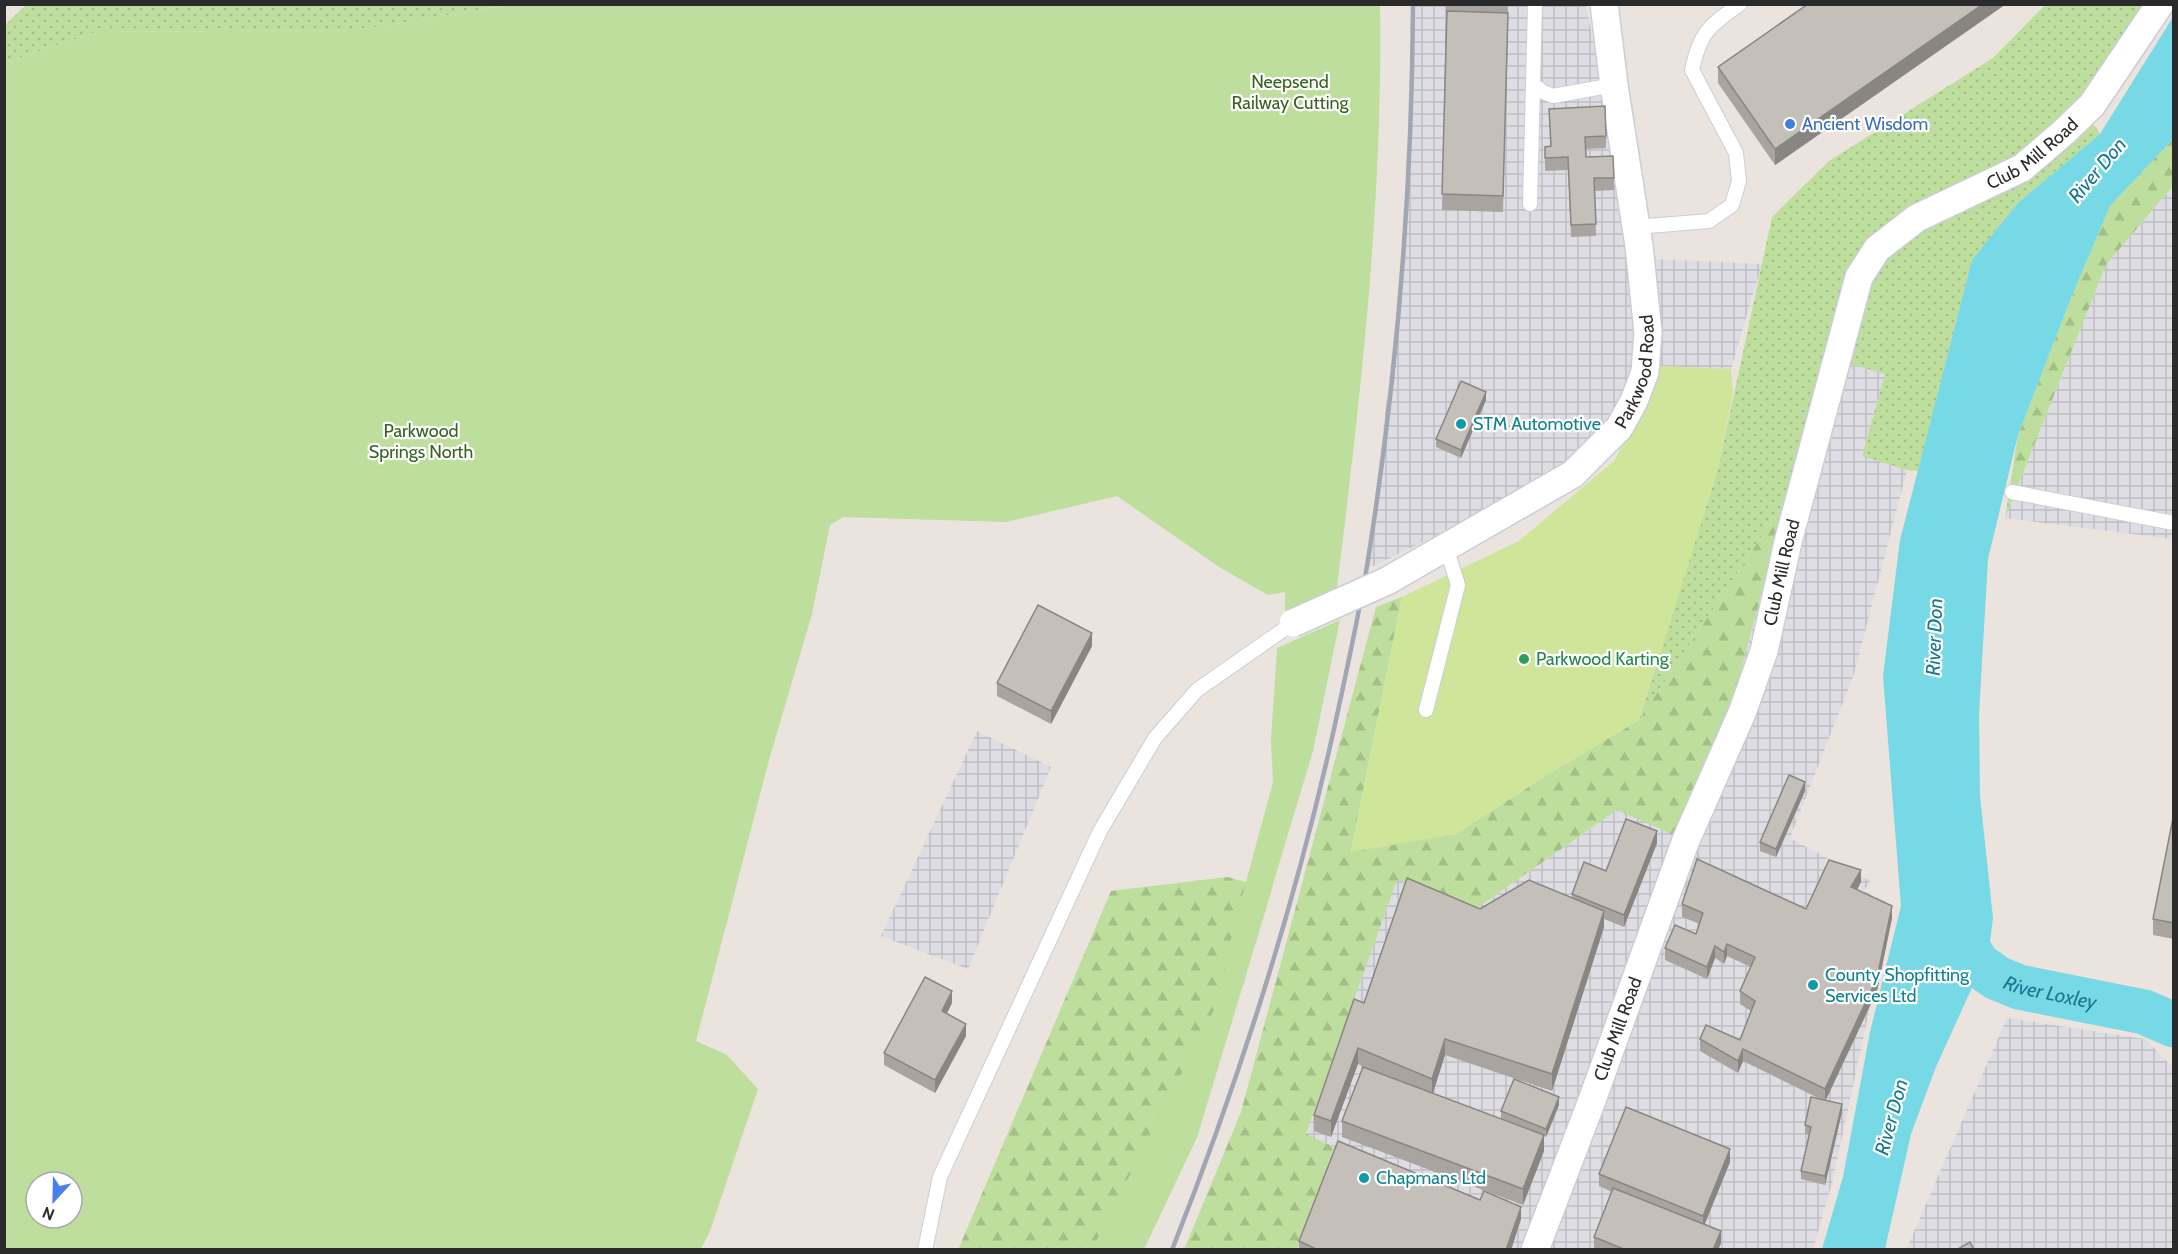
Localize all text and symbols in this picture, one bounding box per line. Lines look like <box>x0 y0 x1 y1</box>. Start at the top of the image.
park label: Neepsend Railway Cutting <box>1231 71 1350 114</box>
place label: Ancient Wisdom <box>1802 113 1928 135</box>
street label: Club Mill Road <box>1983 113 2083 194</box>
marker: Ancient Wisdom <box>1783 117 1797 131</box>
water label: River Don <box>2063 133 2131 207</box>
street label: Parkwood Road <box>1610 313 1659 432</box>
place label: STM Automotive <box>1473 413 1601 435</box>
marker: STM Automotive <box>1454 417 1468 431</box>
park label: Parkwood Springs North <box>369 420 473 463</box>
street label: Club Mill Road <box>1759 517 1805 628</box>
water label: River Don <box>1921 598 1947 676</box>
place label: Parkwood Karting <box>1536 648 1670 670</box>
marker: Parkwood Karting <box>1517 652 1531 666</box>
place label: County Shopfitting Services Ltd <box>1825 964 1970 1007</box>
water label: River Loxley <box>2000 970 2100 1014</box>
street label: Club Mill Road <box>1589 974 1647 1084</box>
marker: County Shopfitting Services Ltd <box>1806 978 1820 992</box>
water label: River Don <box>1869 1076 1913 1158</box>
place label: Chapmans Ltd <box>1376 1167 1486 1189</box>
north arrow <box>24 1170 84 1230</box>
marker: Chapmans Ltd <box>1357 1171 1371 1185</box>
text: N <box>40 1203 57 1224</box>

